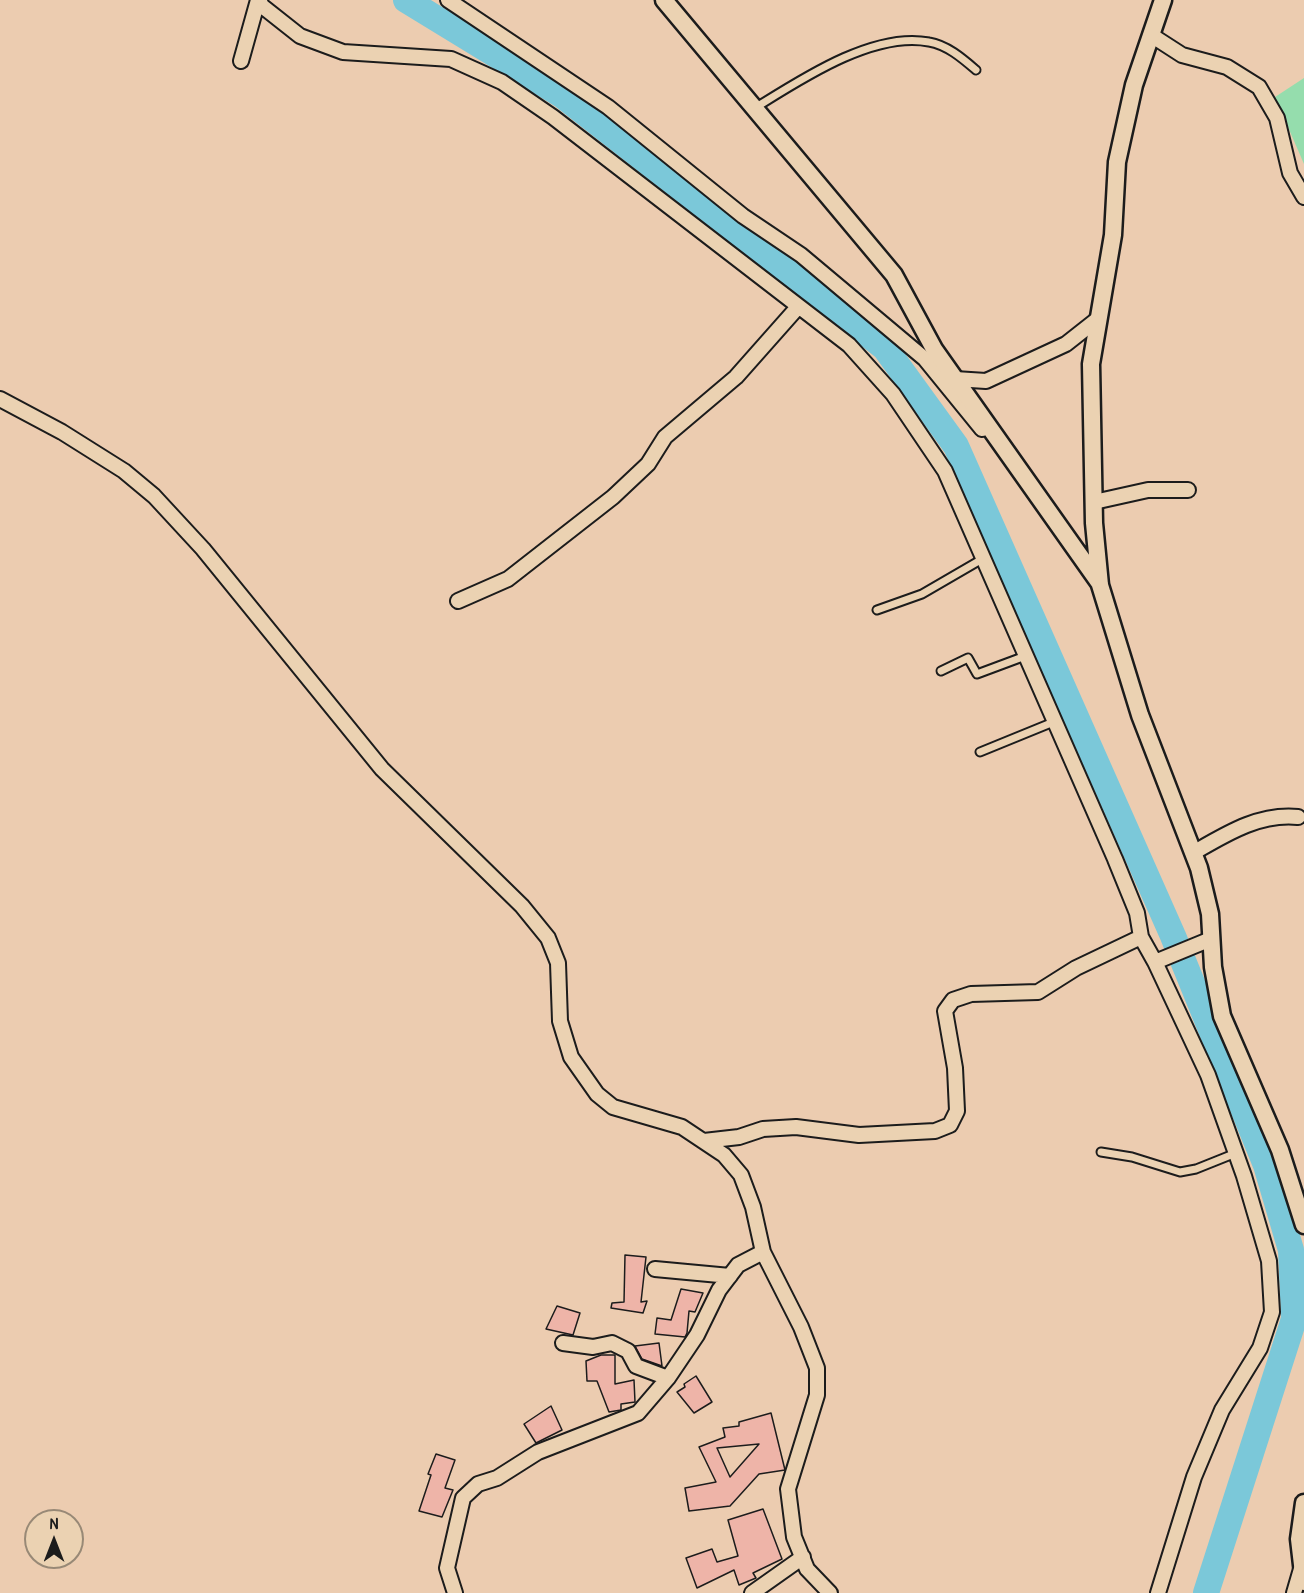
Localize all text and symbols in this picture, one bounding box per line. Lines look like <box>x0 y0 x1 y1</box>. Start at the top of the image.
north arrow <box>24 1509 84 1569</box>
text: N <box>50 1512 58 1534</box>

